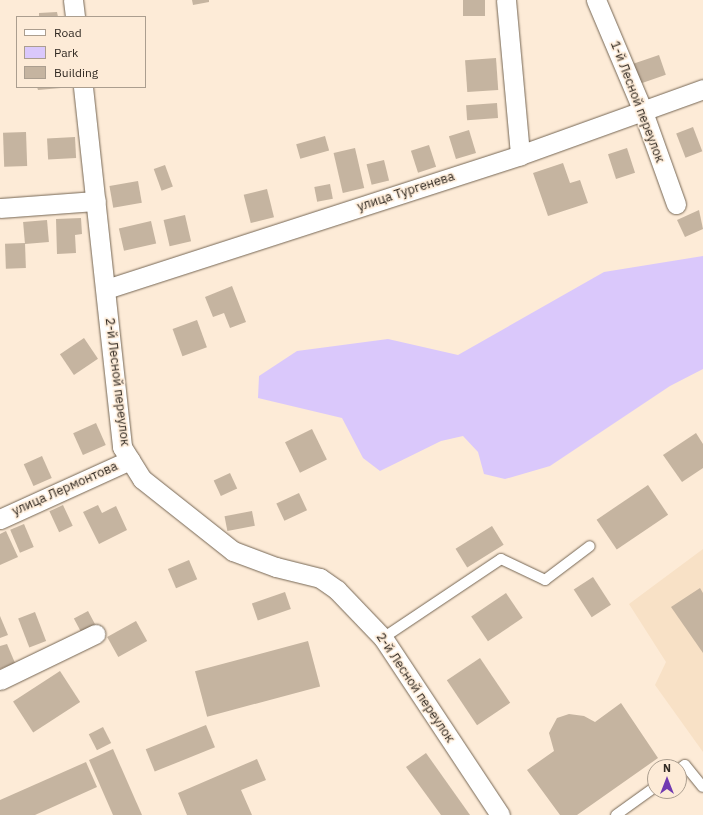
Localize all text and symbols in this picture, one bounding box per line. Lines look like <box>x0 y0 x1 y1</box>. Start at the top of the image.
legend <box>16 16 146 88</box>
text: Road <box>54 25 82 40</box>
street label: 1-й Лесной переулок <box>607 39 667 165</box>
text: Park <box>54 45 78 60</box>
text: Building <box>54 65 98 80</box>
street label: улица Тургенева <box>355 169 457 215</box>
street label: 2-й Лесной переулок <box>101 317 133 447</box>
street label: улица Лермонтова <box>10 459 120 519</box>
street label: 2-й Лесной переулок <box>372 630 458 746</box>
north arrow <box>647 759 687 799</box>
text: N <box>663 761 671 775</box>

